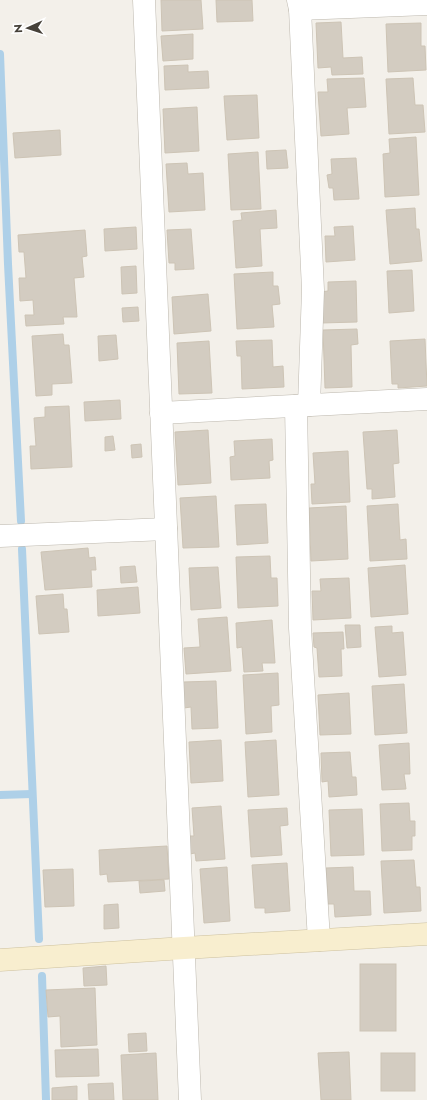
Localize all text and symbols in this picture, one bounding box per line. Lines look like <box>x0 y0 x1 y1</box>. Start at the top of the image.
north arrow <box>8 8 48 48</box>
text: N <box>10 24 26 33</box>

